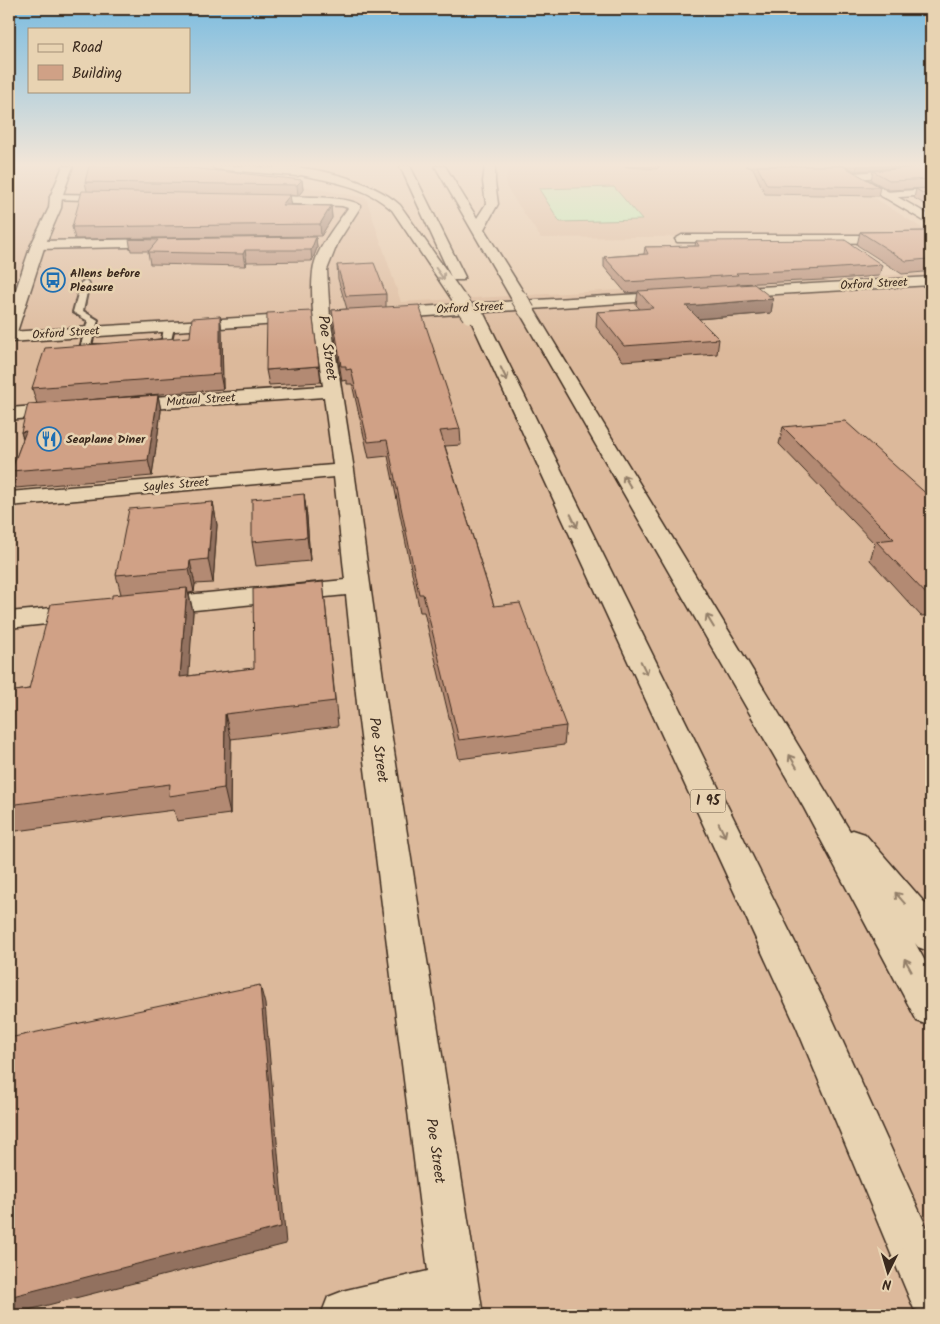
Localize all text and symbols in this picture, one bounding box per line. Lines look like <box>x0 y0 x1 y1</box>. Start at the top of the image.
legend <box>28 28 190 92</box>
text: Road <box>72 36 103 60</box>
text: Building <box>72 62 122 86</box>
place label: Allens before Pleasure <box>70 264 140 297</box>
bus stop icon: Allens before Pleasure <box>40 267 66 293</box>
one-way arrow <box>435 267 446 281</box>
street label: Oxford Street <box>840 273 909 295</box>
street label: Oxford Street <box>436 297 505 319</box>
street label: Poe Street <box>311 314 343 382</box>
street label: Oxford Street <box>32 321 101 345</box>
one-way arrow <box>500 366 510 381</box>
street label: Mutual Street <box>166 388 237 412</box>
restaurant icon: Seaplane Diner <box>36 426 62 452</box>
place label: Seaplane Diner <box>66 430 146 449</box>
street label: Sayles Street <box>142 473 210 497</box>
one-way arrow <box>622 474 632 488</box>
one-way arrow <box>570 513 580 528</box>
one-way arrow <box>705 614 715 628</box>
one-way arrow <box>640 660 650 675</box>
street label: Poe Street <box>362 716 394 784</box>
one-way arrow <box>787 754 797 768</box>
road number: I 95 <box>690 789 726 812</box>
one-way arrow <box>718 822 727 837</box>
one-way arrow <box>895 891 906 904</box>
one-way arrow <box>902 958 912 973</box>
street label: Poe Street <box>419 1117 451 1185</box>
north arrow <box>862 1246 912 1296</box>
text: N <box>881 1273 892 1295</box>

